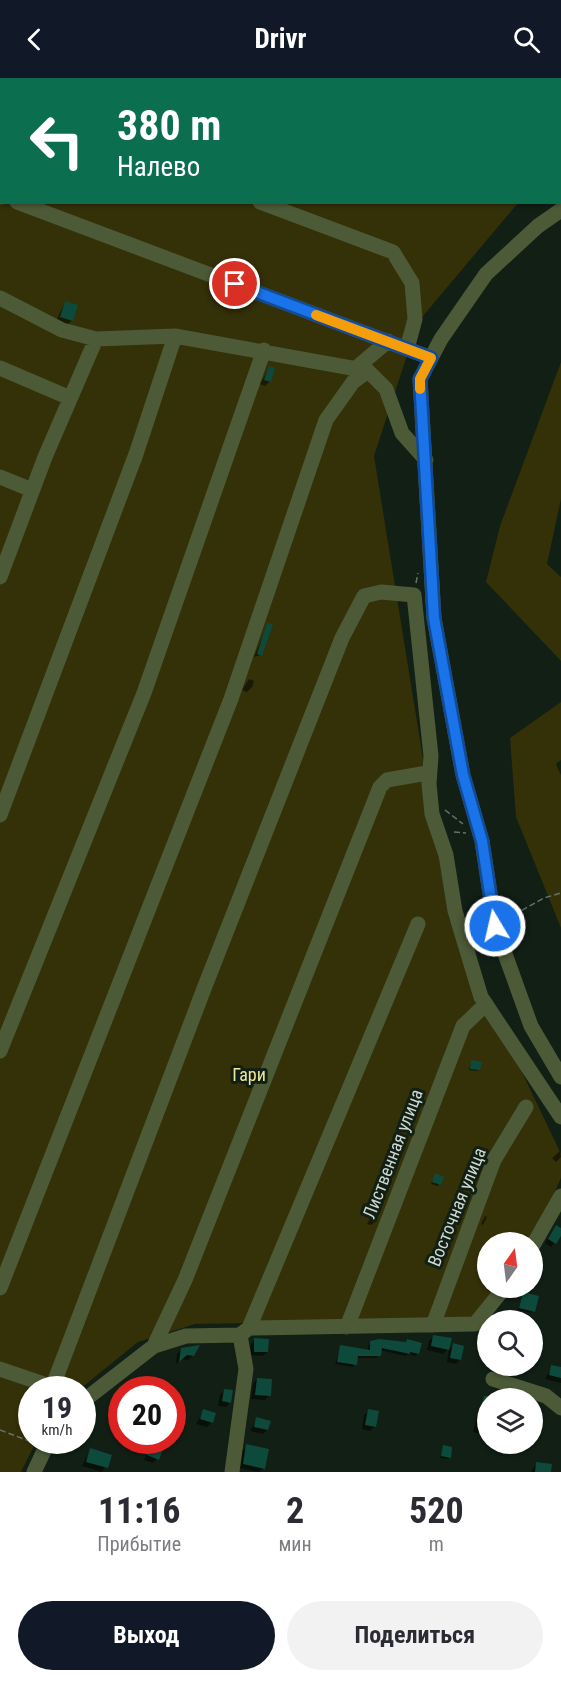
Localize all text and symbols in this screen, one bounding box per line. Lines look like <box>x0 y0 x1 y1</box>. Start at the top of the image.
icon: back <box>18 23 51 56</box>
text: Drivr <box>254 23 307 55</box>
icon: search <box>510 23 543 56</box>
text: 380 m <box>117 101 222 150</box>
icon: left <box>18 102 96 180</box>
text: Налево <box>117 151 200 183</box>
pin <box>209 258 260 309</box>
icon: arrive <box>218 267 251 300</box>
position arrow <box>463 894 527 958</box>
park label: Гари <box>232 1064 266 1085</box>
street label: Лиственная улица <box>358 1086 427 1222</box>
street label: Восточная улица <box>423 1144 490 1269</box>
north arrow <box>477 1232 543 1298</box>
map controls <box>477 1232 543 1454</box>
button: search <box>477 1310 543 1376</box>
speed limit sign: 20 <box>108 1376 186 1454</box>
button: layers <box>477 1388 543 1454</box>
text: 19 <box>42 1390 72 1425</box>
text: km/h <box>42 1421 72 1439</box>
text: 11:16 <box>98 1490 181 1532</box>
text: 2 <box>286 1490 304 1532</box>
text: 520 <box>409 1490 464 1532</box>
text: Прибытие <box>97 1532 181 1556</box>
text: мин <box>278 1532 312 1556</box>
text: m <box>429 1532 444 1556</box>
button: Выход <box>18 1601 275 1670</box>
button: Поделиться <box>287 1601 543 1670</box>

